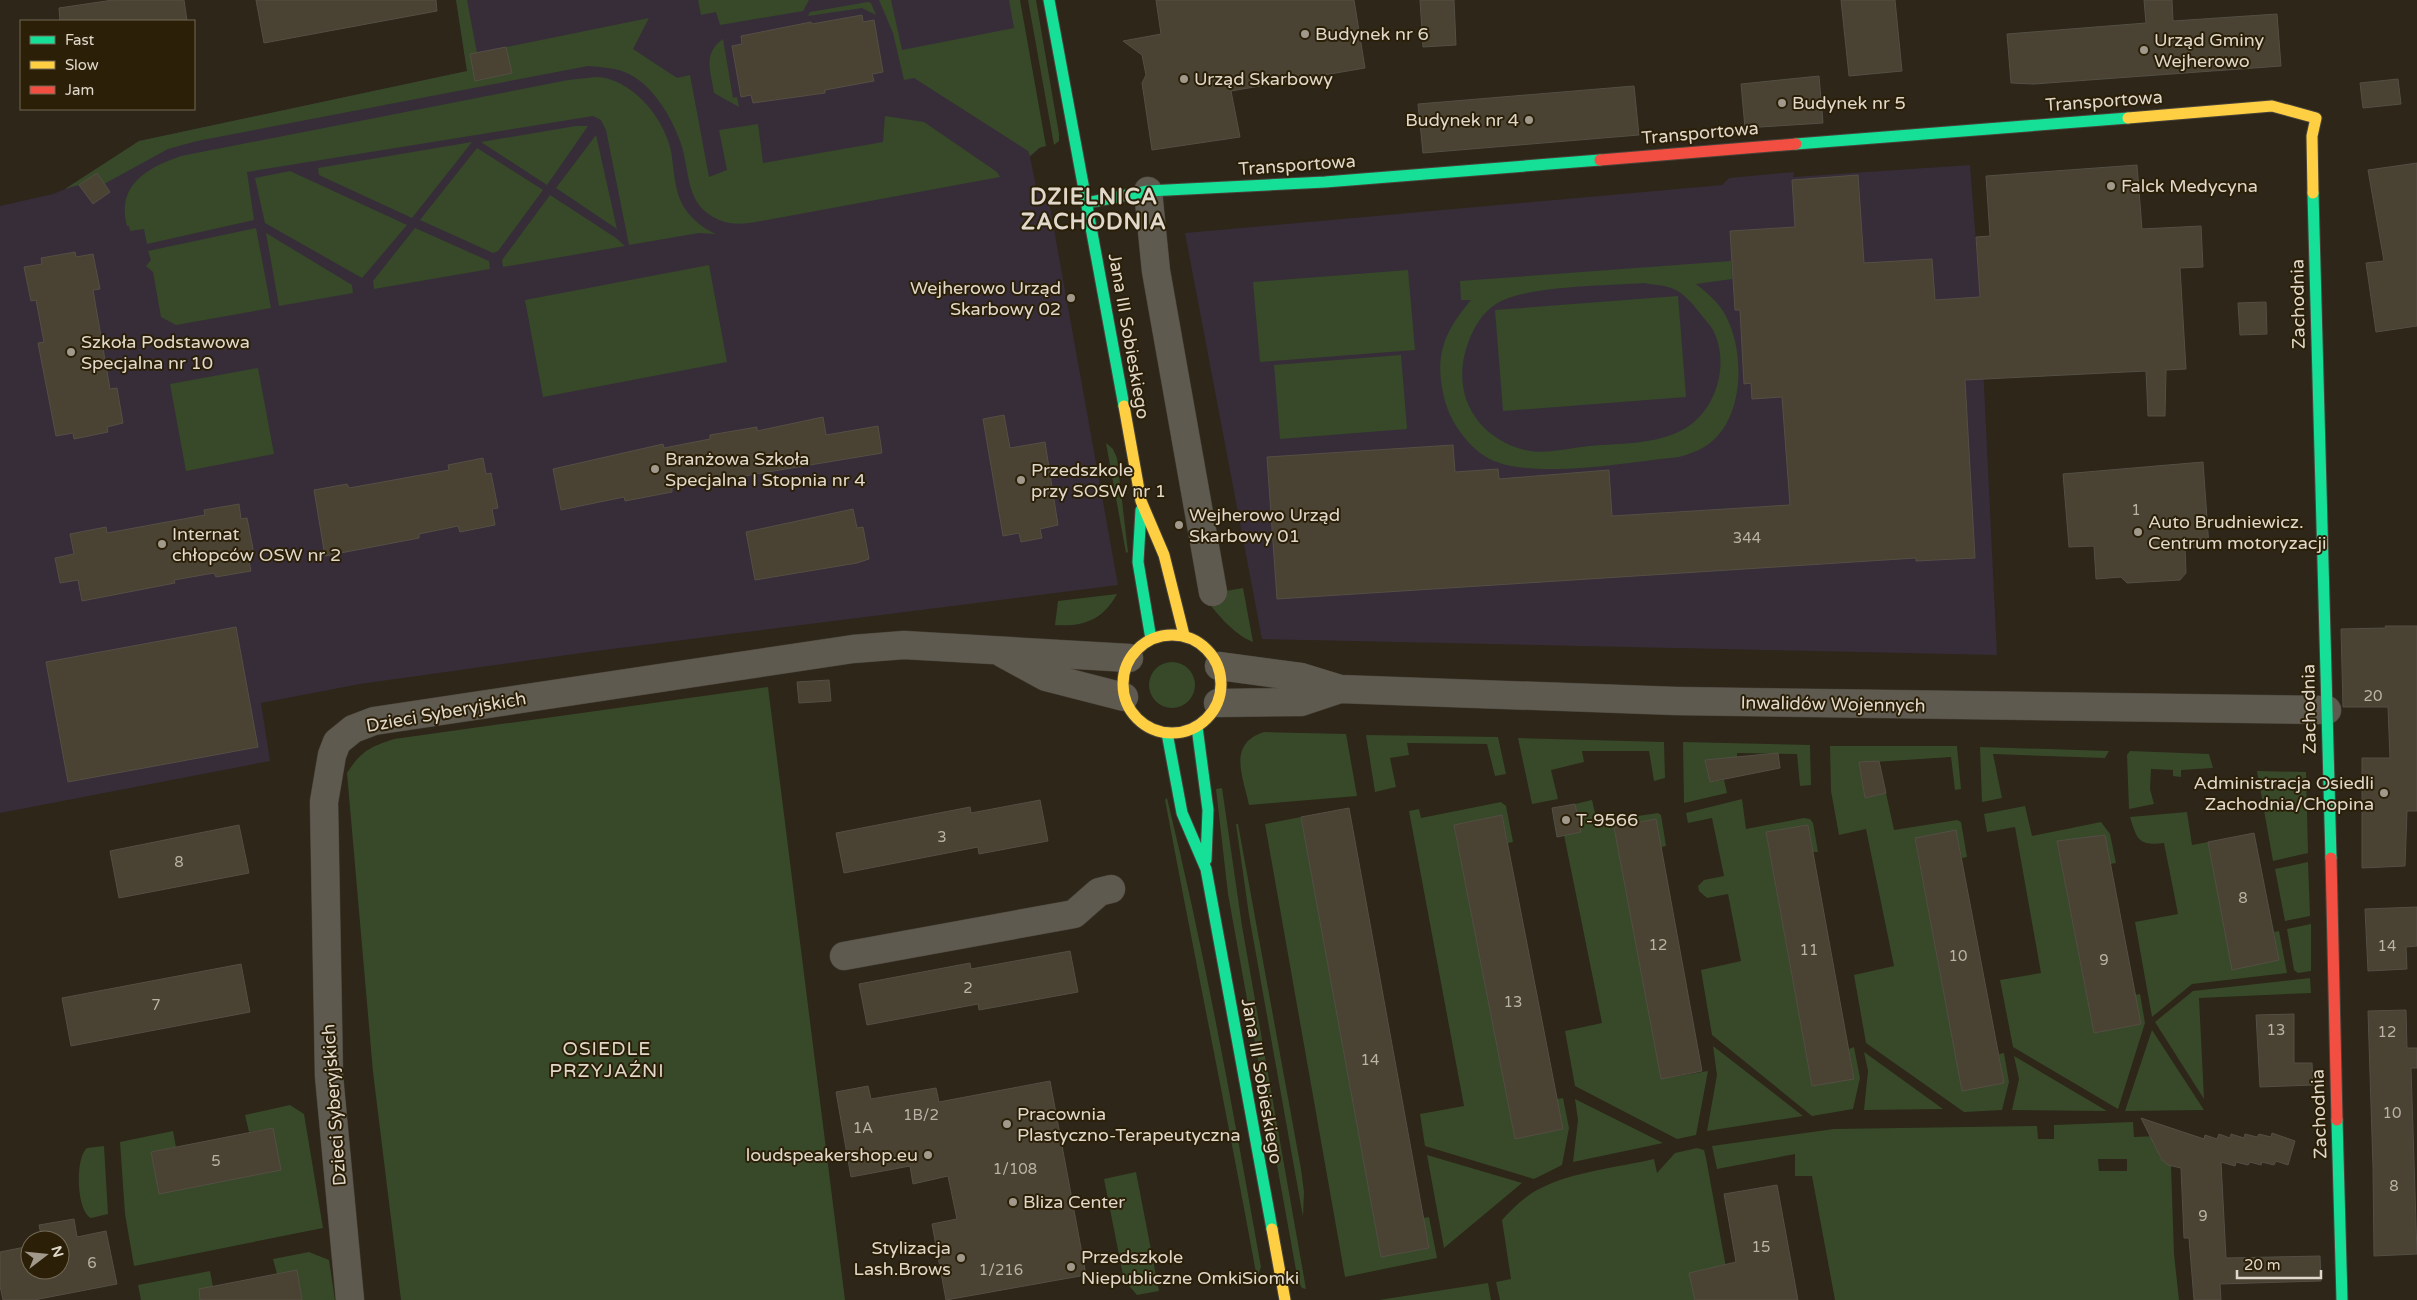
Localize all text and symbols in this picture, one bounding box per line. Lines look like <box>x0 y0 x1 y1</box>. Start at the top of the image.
legend <box>20 20 195 110</box>
place label: Budynek nr 6 <box>1315 23 1429 45</box>
marker: Budynek nr 6 <box>1299 28 1311 40</box>
place label: Urząd Gminy Wejherowo <box>2154 29 2265 72</box>
text: Fast <box>65 31 95 49</box>
marker: Urząd Gminy Wejherowo <box>2138 44 2150 56</box>
text: Slow <box>65 56 99 74</box>
place label: Urząd Skarbowy <box>1194 68 1333 90</box>
marker: Urząd Skarbowy <box>1178 73 1190 85</box>
text: Jam <box>65 81 94 99</box>
street label: Transportowa <box>2045 86 2163 116</box>
place label: Budynek nr 5 <box>1792 92 1906 114</box>
marker: Budynek nr 5 <box>1776 97 1788 109</box>
place label: Budynek nr 4 <box>1405 109 1519 131</box>
marker: Budynek nr 4 <box>1523 114 1535 126</box>
street label: Transportowa <box>1640 117 1760 149</box>
street label: Transportowa <box>1238 150 1356 180</box>
place label: Falck Medycyna <box>2121 175 2258 197</box>
marker: Falck Medycyna <box>2105 180 2117 192</box>
district label: DZIELNICA ZACHODNIA <box>1021 184 1167 235</box>
street label: Jana III Sobieskiego <box>1104 251 1154 421</box>
street label: Zachodnia <box>2286 259 2310 349</box>
place label: Wejherowo Urząd Skarbowy 02 <box>910 277 1061 320</box>
marker: Wejherowo Urząd Skarbowy 02 <box>1065 292 1077 304</box>
place label: Szkoła Podstawowa Specjalna nr 10 <box>81 331 250 374</box>
marker: Szkoła Podstawowa Specjalna nr 10 <box>65 346 77 358</box>
place label: Branżowa Szkoła Specjalna I Stopnia nr 4 <box>665 448 866 491</box>
place label: Przedszkole przy SOSW nr 1 <box>1031 459 1166 502</box>
marker: Branżowa Szkoła Specjalna I Stopnia nr 4 <box>649 463 661 475</box>
marker: Przedszkole przy SOSW nr 1 <box>1015 474 1027 486</box>
house number: 1 <box>2131 501 2141 519</box>
place label: Wejherowo Urząd Skarbowy 01 <box>1189 504 1340 547</box>
place label: Auto Brudniewicz. Centrum motoryzacji <box>2148 511 2326 554</box>
marker: Wejherowo Urząd Skarbowy 01 <box>1173 519 1185 531</box>
place label: Internat chłopców OSW nr 2 <box>172 523 341 566</box>
marker: Auto Brudniewicz. Centrum motoryzacji <box>2132 526 2144 538</box>
house number: 344 <box>1733 529 1761 547</box>
marker: Internat chłopców OSW nr 2 <box>156 538 168 550</box>
street label: Zachodnia <box>2297 664 2321 754</box>
street label: Dzieci Syberyjskich <box>364 687 528 737</box>
house number: 20 <box>2364 687 2382 705</box>
street label: Inwalidów Wojennych <box>1740 691 1926 717</box>
place label: Administracja Osiedli Zachodnia/Chopina <box>2193 772 2374 815</box>
marker: Administracja Osiedli Zachodnia/Chopina <box>2378 787 2390 799</box>
place label: T-9566 <box>1576 809 1638 831</box>
marker: T-9566 <box>1560 814 1572 826</box>
house number: 3 <box>937 828 947 846</box>
house number: 8 <box>174 853 184 871</box>
house number: 8 <box>2238 889 2248 907</box>
house number: 12 <box>1649 936 1667 954</box>
house number: 14 <box>2378 937 2396 955</box>
house number: 11 <box>1800 941 1818 959</box>
house number: 10 <box>1949 947 1967 965</box>
house number: 9 <box>2099 951 2109 969</box>
house number: 2 <box>963 979 973 997</box>
house number: 13 <box>1504 993 1522 1011</box>
house number: 7 <box>151 996 161 1014</box>
street label: Jana III Sobieskiego <box>1237 996 1287 1166</box>
house number: 13 <box>2267 1021 2285 1039</box>
street label: Dzieci Syberyjskich <box>317 1023 351 1187</box>
house number: 12 <box>2378 1023 2396 1041</box>
district label: OSIEDLE PRZYJAŹNI <box>549 1038 665 1082</box>
house number: 14 <box>1361 1051 1379 1069</box>
street label: Zachodnia <box>2306 1069 2332 1159</box>
place label: Pracownia Plastyczno-Terapeutyczna <box>1017 1103 1241 1146</box>
house number: 10 <box>2383 1104 2401 1122</box>
house number: 1B/2 <box>903 1106 939 1124</box>
marker: Pracownia Plastyczno-Terapeutyczna <box>1001 1118 1013 1130</box>
house number: 1A <box>853 1119 873 1137</box>
place label: loudspeakershop.eu <box>746 1144 918 1166</box>
marker: loudspeakershop.eu <box>922 1149 934 1161</box>
house number: 5 <box>211 1152 221 1170</box>
house number: 1/108 <box>993 1160 1037 1178</box>
house number: 8 <box>2389 1177 2399 1195</box>
place label: Bliza Center <box>1023 1191 1125 1213</box>
marker: Bliza Center <box>1007 1196 1019 1208</box>
house number: 9 <box>2198 1207 2208 1225</box>
north arrow <box>20 1230 70 1280</box>
place label: Stylizacja Lash.Brows <box>854 1237 951 1280</box>
house number: 15 <box>1752 1238 1770 1256</box>
text: N <box>47 1244 67 1259</box>
place label: Przedszkole Niepubliczne OmkiSiomki <box>1081 1246 1299 1289</box>
scale bar <box>2237 1248 2321 1280</box>
marker: Stylizacja Lash.Brows <box>955 1252 967 1264</box>
house number: 6 <box>87 1254 97 1272</box>
text: 20 m <box>2244 1256 2281 1274</box>
house number: 1/216 <box>979 1261 1023 1279</box>
marker: Przedszkole Niepubliczne OmkiSiomki <box>1065 1261 1077 1273</box>

